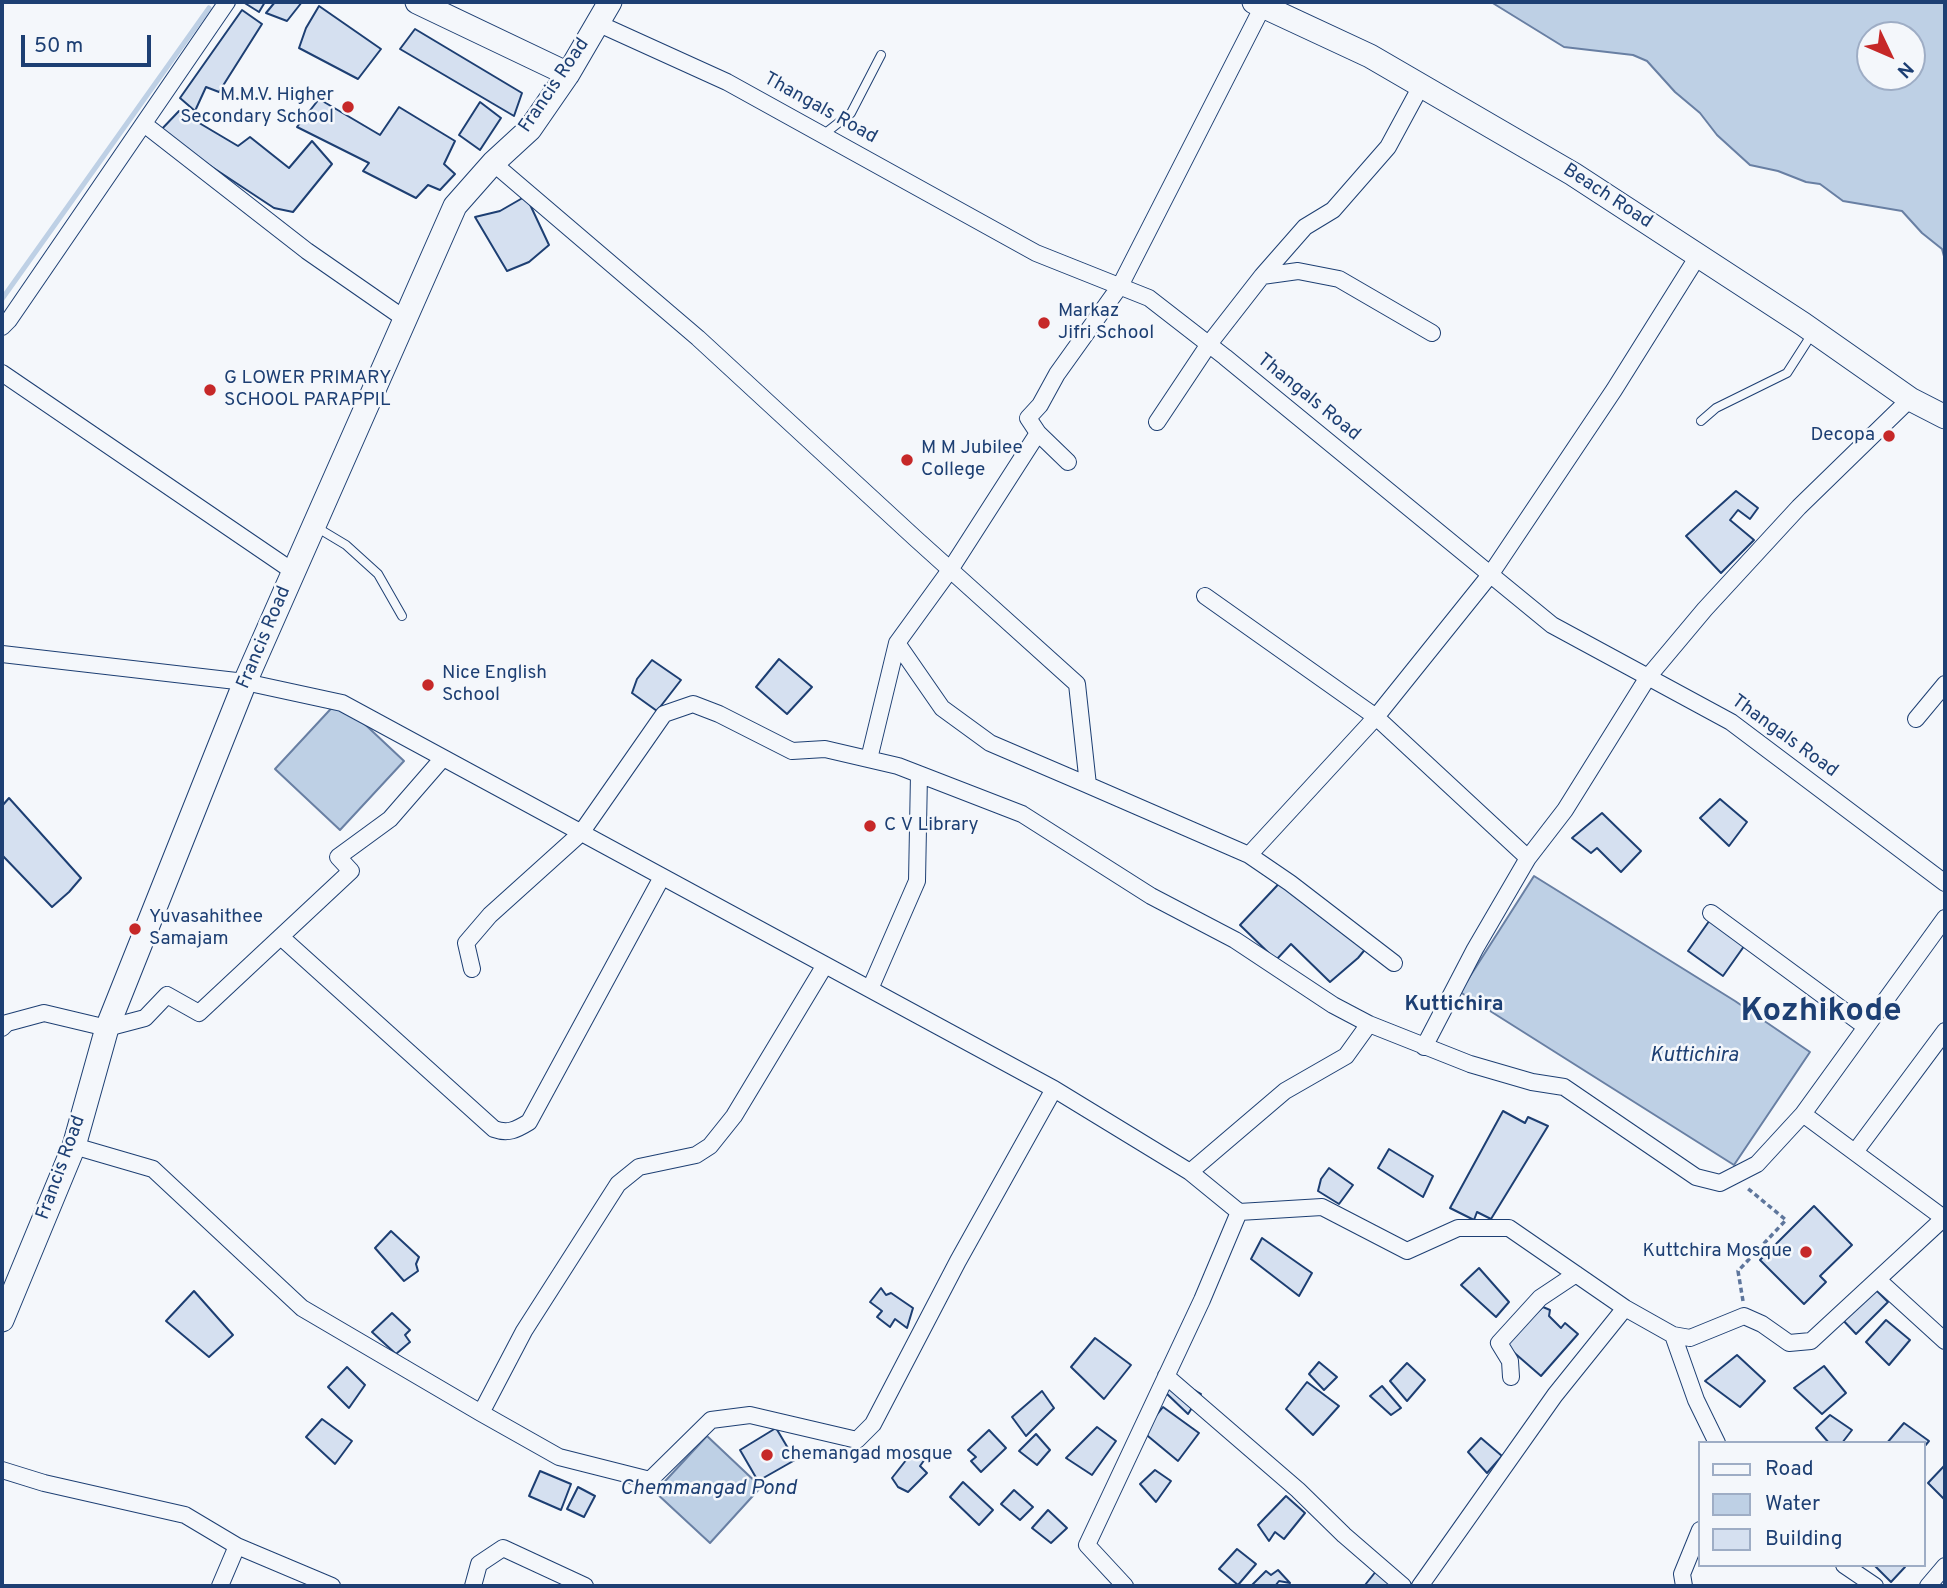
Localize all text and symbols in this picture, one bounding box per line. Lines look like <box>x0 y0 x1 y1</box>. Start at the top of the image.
scale bar <box>24 21 154 65</box>
north arrow <box>1856 21 1926 91</box>
text: 50 m <box>34 33 83 60</box>
street label: Francis Road <box>515 34 595 138</box>
text: N <box>1891 56 1918 82</box>
street label: Thangals Road <box>759 68 881 150</box>
place label: M.M.V. Higher Secondary School <box>180 85 334 129</box>
marker: M.M.V. Higher Secondary School <box>340 99 356 115</box>
street label: Beach Road <box>1558 160 1656 234</box>
place label: Markaz Jifri School <box>1058 301 1154 345</box>
marker: Markaz Jifri School <box>1036 315 1052 331</box>
street label: Thangals Road <box>1252 349 1364 447</box>
place label: G LOWER PRIMARY SCHOOL PARAPPIL <box>224 368 391 412</box>
marker: G LOWER PRIMARY SCHOOL PARAPPIL <box>202 382 218 398</box>
place label: Decopa <box>1811 425 1875 447</box>
marker: Decopa <box>1881 428 1897 444</box>
place label: M M Jubilee College <box>921 438 1023 482</box>
marker: M M Jubilee College <box>899 452 915 468</box>
street label: Francis Road <box>233 583 297 693</box>
place label: Nice English School <box>442 663 547 707</box>
marker: Nice English School <box>420 677 436 693</box>
street label: Thangals Road <box>1726 691 1842 783</box>
place label: C V Library <box>884 815 979 837</box>
marker: C V Library <box>862 818 878 834</box>
place label: Yuvasahithee Samajam <box>149 907 263 951</box>
marker: Yuvasahithee Samajam <box>127 921 143 937</box>
district label: Kuttichira <box>1405 993 1503 1019</box>
district label: Kozhikode <box>1740 993 1902 1033</box>
water label: Kuttichira <box>1650 1044 1738 1070</box>
street label: Francis Road <box>33 1113 91 1223</box>
place label: Kuttchira Mosque <box>1643 1241 1792 1263</box>
marker: Kuttchira Mosque <box>1798 1244 1814 1260</box>
legend <box>1699 1441 1926 1567</box>
place label: chemangad mosque <box>781 1444 953 1466</box>
marker: chemangad mosque <box>759 1447 775 1463</box>
text: Road <box>1765 1456 1814 1483</box>
water label: Chemmangad Pond <box>620 1477 796 1503</box>
text: Water <box>1765 1491 1820 1518</box>
text: Building <box>1765 1526 1843 1553</box>

